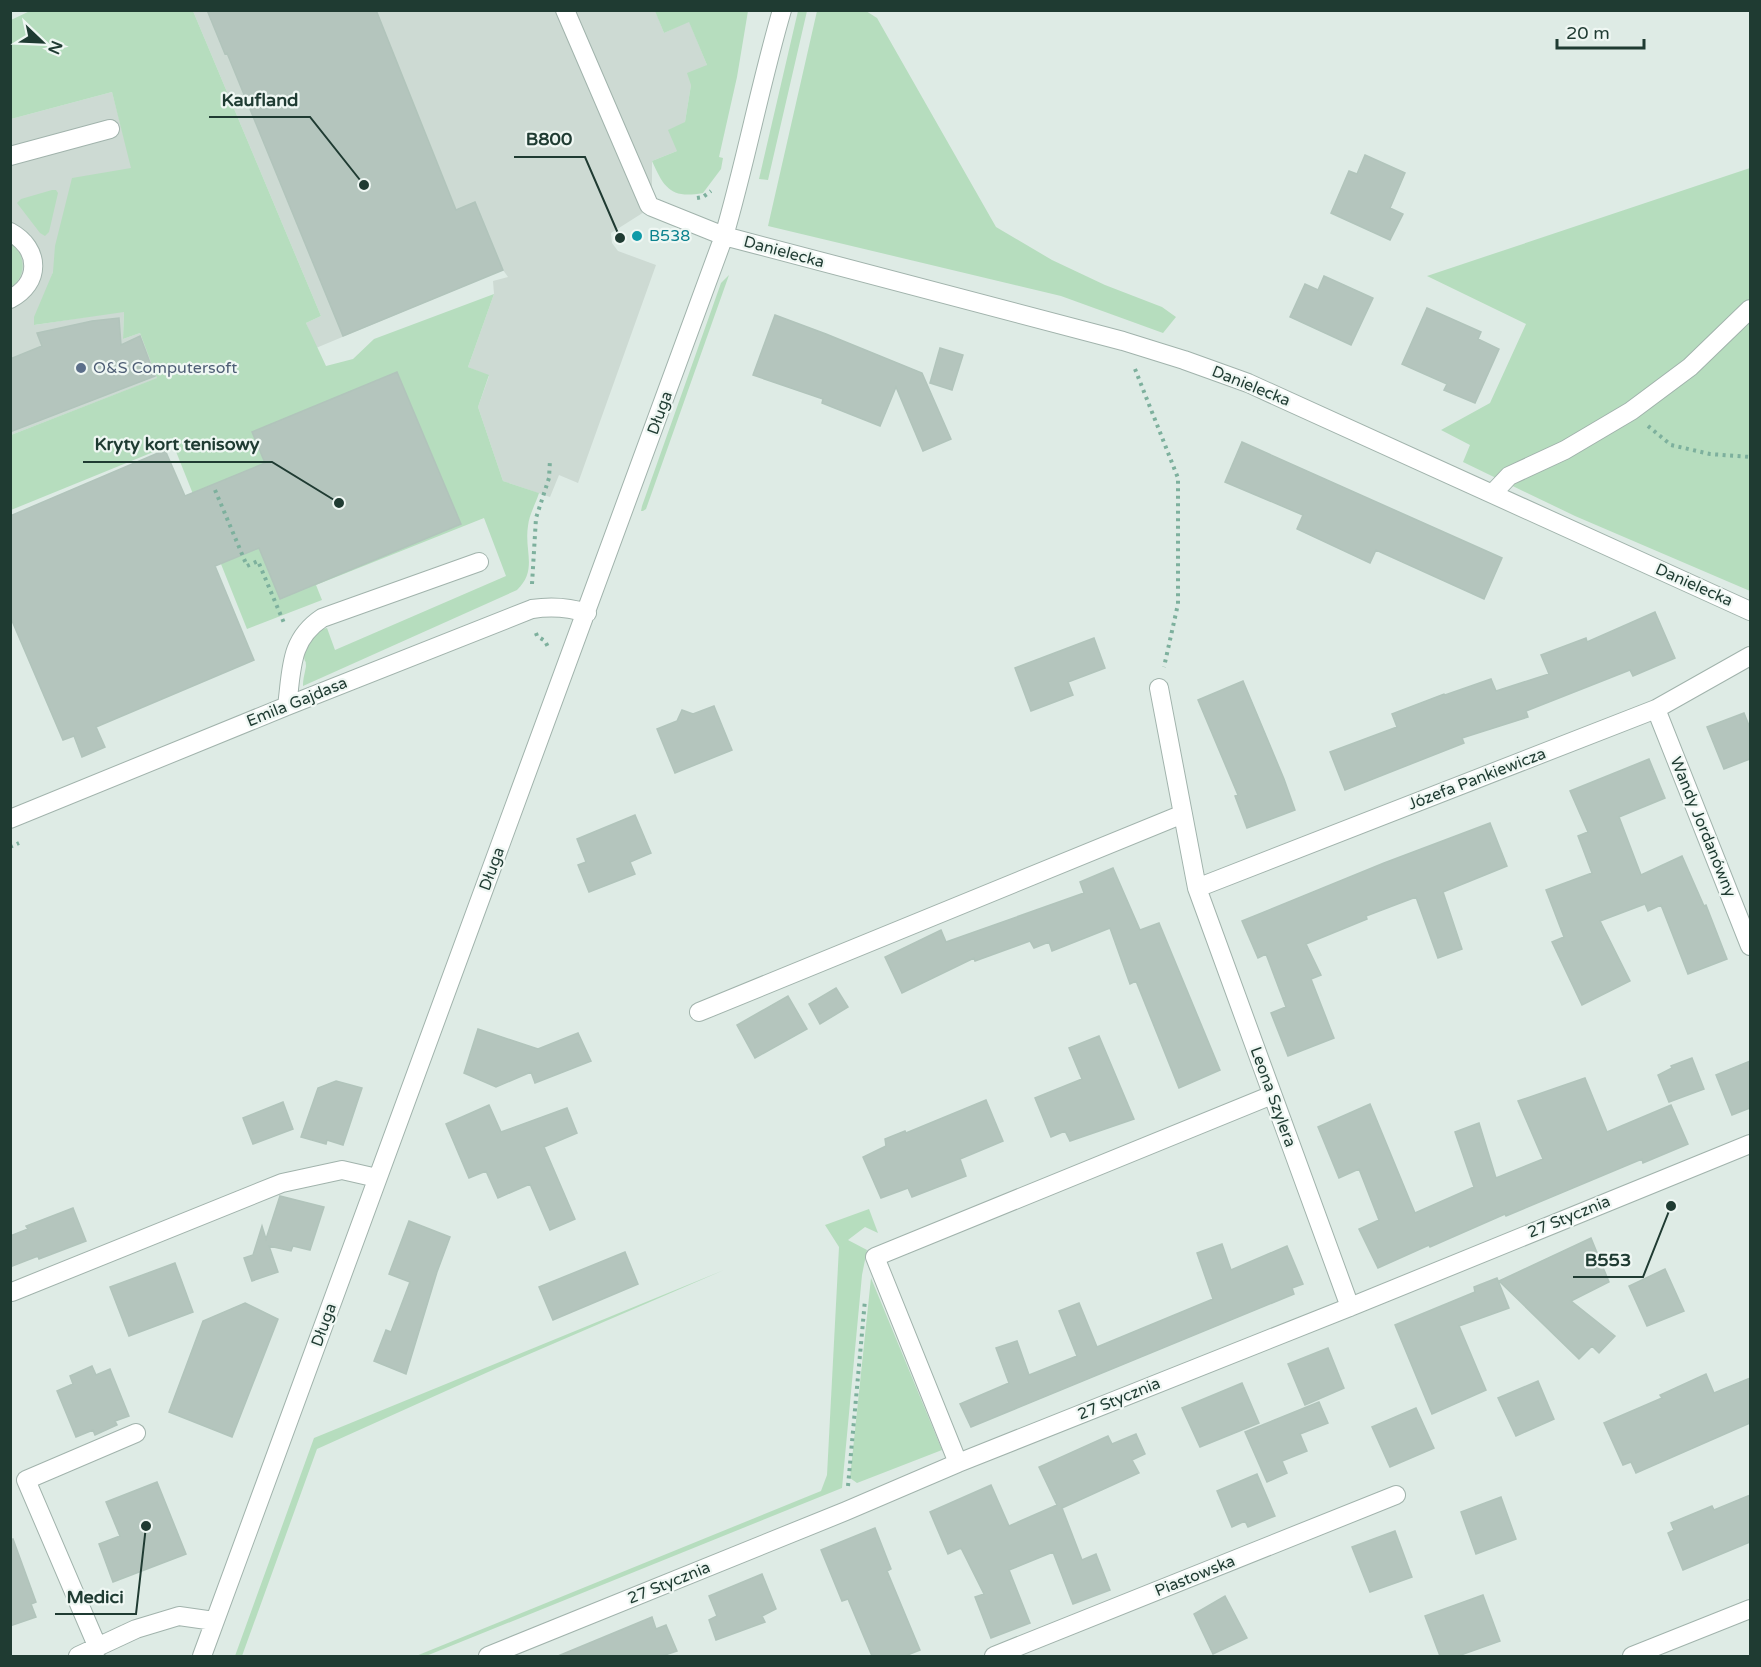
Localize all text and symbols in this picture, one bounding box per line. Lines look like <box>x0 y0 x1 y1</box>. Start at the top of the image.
north arrow <box>12 12 72 72</box>
scale bar <box>1557 12 1644 50</box>
text: 20 m <box>1566 22 1610 44</box>
text: N <box>43 38 67 57</box>
callout: Kaufland <box>209 81 310 117</box>
text: Kaufland <box>222 89 298 111</box>
callout: B800 <box>514 121 585 157</box>
text: B800 <box>526 128 572 150</box>
place label: B538 <box>649 226 690 246</box>
marker: B538 <box>630 229 644 243</box>
street label: Danielecka <box>741 232 827 272</box>
place label: O&S Computersoft <box>93 358 237 378</box>
marker: O&S Computersoft <box>74 361 88 375</box>
street label: Danielecka <box>1209 361 1293 411</box>
street label: Długa <box>643 388 677 438</box>
callout: Kryty kort tenisowy <box>83 426 272 462</box>
text: Kryty kort tenisowy <box>95 433 260 455</box>
street label: Danielecka <box>1652 559 1736 611</box>
street label: Emila Gajdasa <box>244 673 350 731</box>
street label: Józefa Pankiewicza <box>1405 743 1549 815</box>
street label: Wandy Jordanówny <box>1666 754 1740 900</box>
street label: Długa <box>475 844 509 894</box>
street label: Leona Szylera <box>1246 1044 1300 1150</box>
street label: 27 Stycznia <box>1525 1191 1613 1243</box>
callout: B553 <box>1573 1241 1643 1277</box>
text: B553 <box>1585 1249 1631 1271</box>
street label: Długa <box>307 1300 341 1350</box>
street label: 27 Stycznia <box>1075 1373 1163 1425</box>
street label: Piastowska <box>1152 1551 1238 1601</box>
street label: 27 Stycznia <box>625 1557 713 1609</box>
callout: Medici <box>55 1578 136 1614</box>
text: Medici <box>66 1586 124 1608</box>

